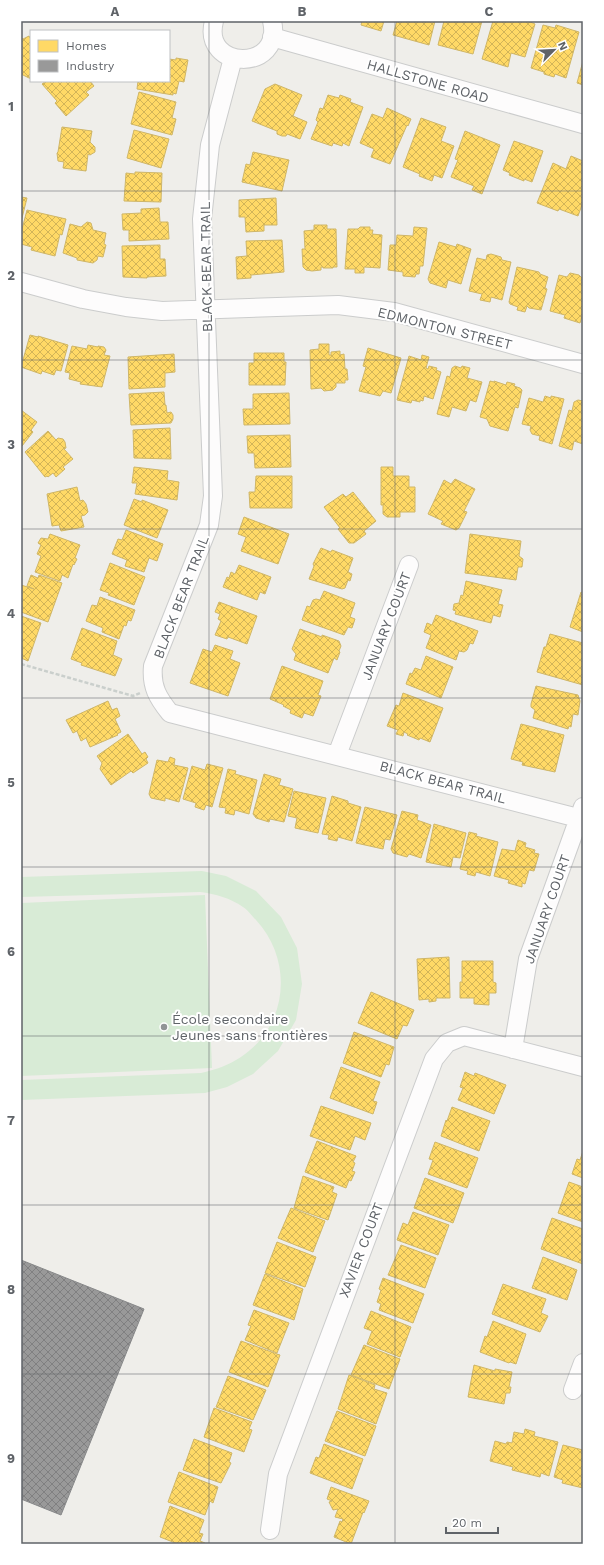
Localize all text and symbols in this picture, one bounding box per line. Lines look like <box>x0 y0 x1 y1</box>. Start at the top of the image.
text: A <box>111 4 120 19</box>
text: B <box>298 4 307 19</box>
text: C <box>485 4 494 19</box>
legend <box>30 30 170 82</box>
north arrow <box>534 30 574 70</box>
text: Homes <box>66 39 107 53</box>
text: N <box>555 40 570 53</box>
street label: HALLSTONE ROAD <box>365 56 491 106</box>
text: Industry <box>66 59 115 73</box>
text: 1 <box>8 99 14 114</box>
street label: BLACK BEAR TRAIL <box>197 202 215 332</box>
text: 2 <box>7 268 15 283</box>
street label: EDMONTON STREET <box>376 304 514 353</box>
text: 3 <box>7 437 15 452</box>
street label: BLACK BEAR TRAIL <box>150 533 212 661</box>
street label: JANUARY COURT <box>358 569 414 682</box>
text: 4 <box>7 606 16 621</box>
street label: BLACK BEAR TRAIL <box>378 757 508 807</box>
text: 5 <box>7 775 15 790</box>
street label: JANUARY COURT <box>521 852 573 966</box>
text: 6 <box>7 944 15 959</box>
place label: École secondaire Jeunes sans frontières <box>172 1011 328 1043</box>
marker: École secondaire Jeunes sans frontières <box>159 1022 169 1032</box>
text: 7 <box>7 1113 15 1128</box>
street label: XAVIER COURT <box>336 1200 387 1300</box>
text: 8 <box>7 1282 15 1297</box>
text: 9 <box>7 1451 15 1466</box>
scale bar <box>446 1509 498 1535</box>
text: 20 m <box>452 1516 482 1530</box>

